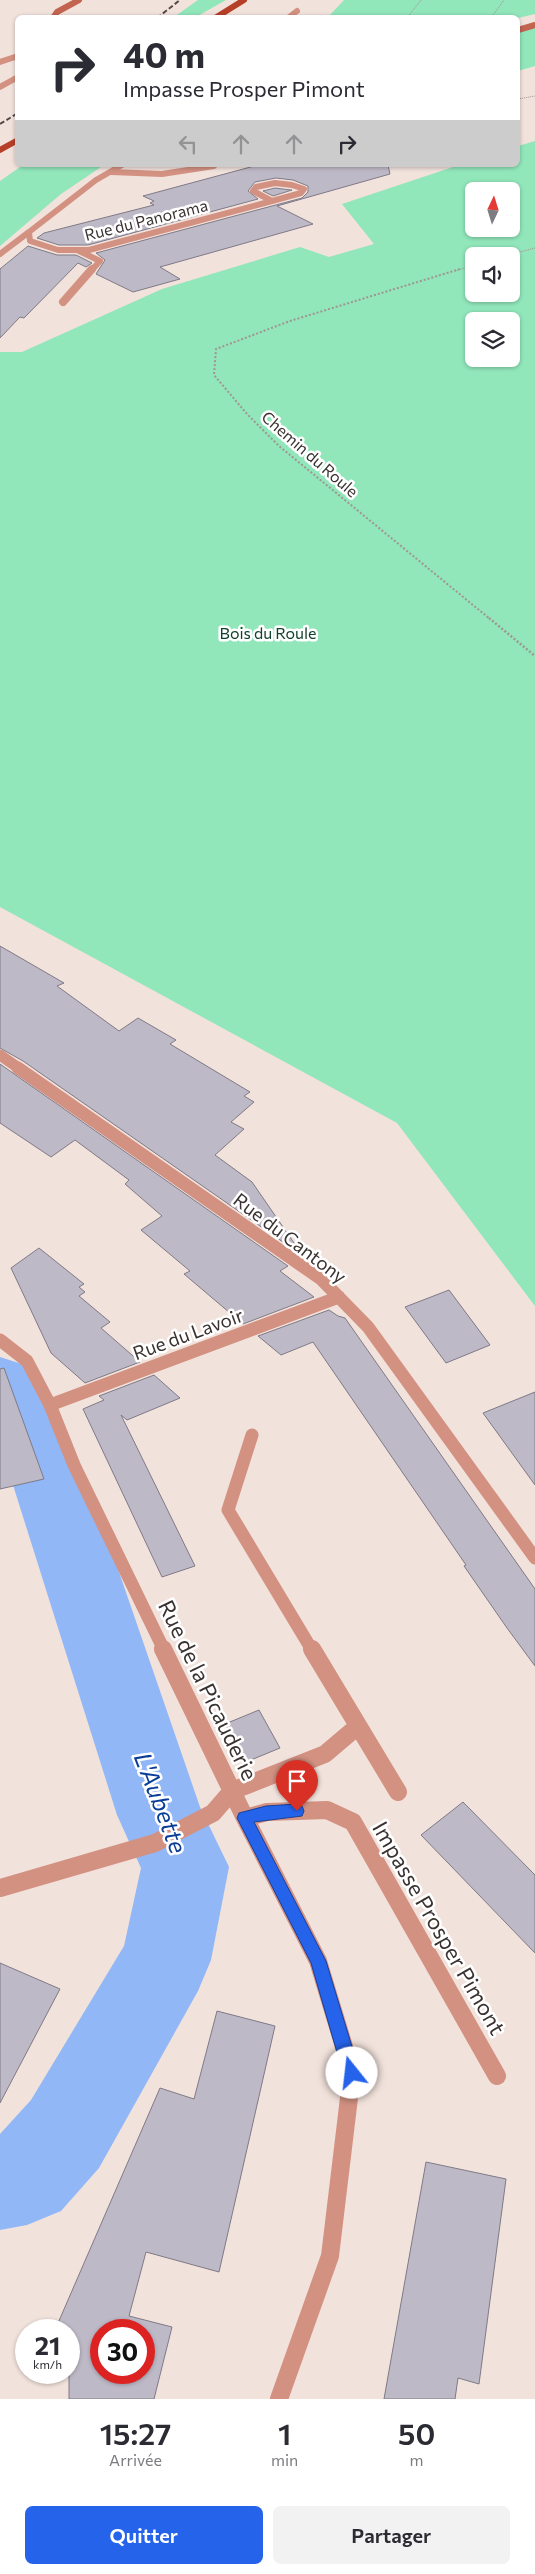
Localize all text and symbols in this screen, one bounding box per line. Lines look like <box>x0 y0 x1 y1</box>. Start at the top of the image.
text: 40 m <box>123 32 205 75</box>
icon: right <box>40 35 105 100</box>
text: Impasse Prosper Pimont <box>123 75 365 102</box>
icon: left <box>174 130 202 158</box>
icon: ahead <box>227 130 255 158</box>
icon: ahead <box>280 130 308 158</box>
icon: right <box>333 130 361 158</box>
north arrow <box>465 182 520 238</box>
map controls <box>465 182 520 367</box>
street label: Rue du Panorama <box>82 195 209 244</box>
button: sound <box>465 247 520 302</box>
button: layers <box>465 312 520 367</box>
street label: Chemin du Roule <box>258 407 362 501</box>
park label: Bois du Roule <box>220 623 316 642</box>
street label: Rue du Cantony <box>229 1188 351 1288</box>
street label: Rue du Lavoir <box>129 1303 247 1364</box>
street label: Rue de la Picauderie <box>153 1595 264 1784</box>
water label: L'Aubette <box>129 1748 194 1857</box>
pin <box>276 1760 318 1811</box>
icon: arrive <box>283 1767 311 1795</box>
street label: Impasse Prosper Pimont <box>367 1816 512 2039</box>
position arrow <box>325 2046 377 2098</box>
speed limit sign: 30 <box>90 2319 155 2384</box>
text: 21 <box>35 2330 60 2360</box>
text: km/h <box>33 2357 62 2371</box>
text: 15:27 <box>100 2414 171 2451</box>
text: 1 <box>278 2414 291 2451</box>
text: 50 <box>398 2414 435 2451</box>
text: Arrivée <box>109 2450 162 2469</box>
text: min <box>271 2450 298 2469</box>
text: m <box>410 2450 424 2469</box>
button: Quitter <box>25 2506 263 2564</box>
button: Partager <box>273 2506 510 2564</box>

